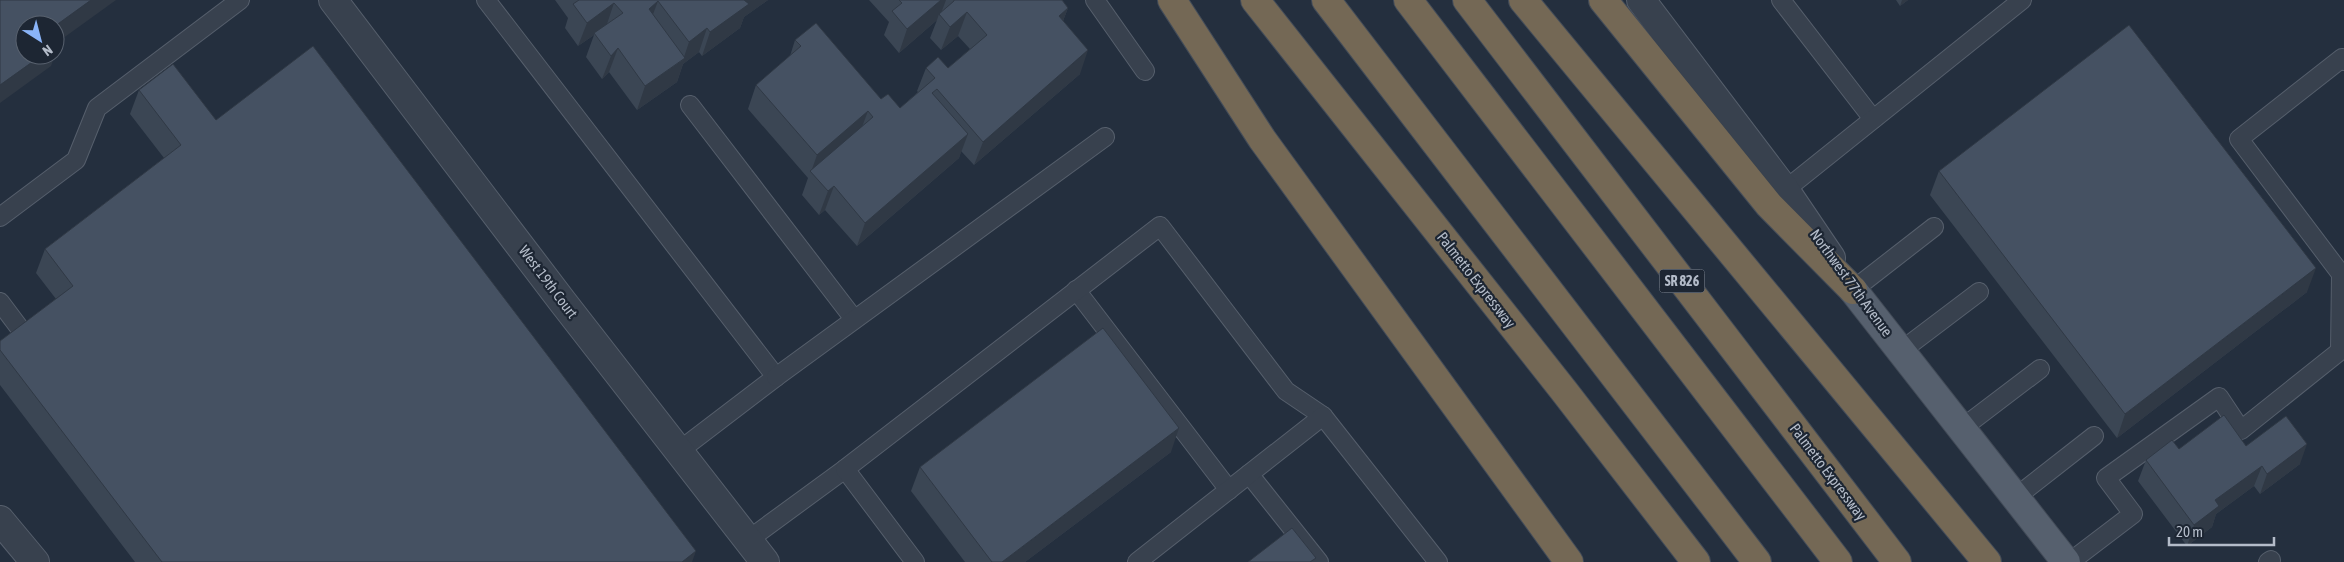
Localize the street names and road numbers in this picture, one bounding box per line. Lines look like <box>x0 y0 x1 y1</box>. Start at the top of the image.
street label: Northwest 77th Avenue <box>1807 226 1896 340</box>
street label: Palmetto Expressway <box>1434 229 1519 331</box>
street label: West 19th Court <box>516 242 581 321</box>
road number: SR 826 <box>1660 270 1704 292</box>
street label: Palmetto Expressway <box>1787 420 1870 523</box>

